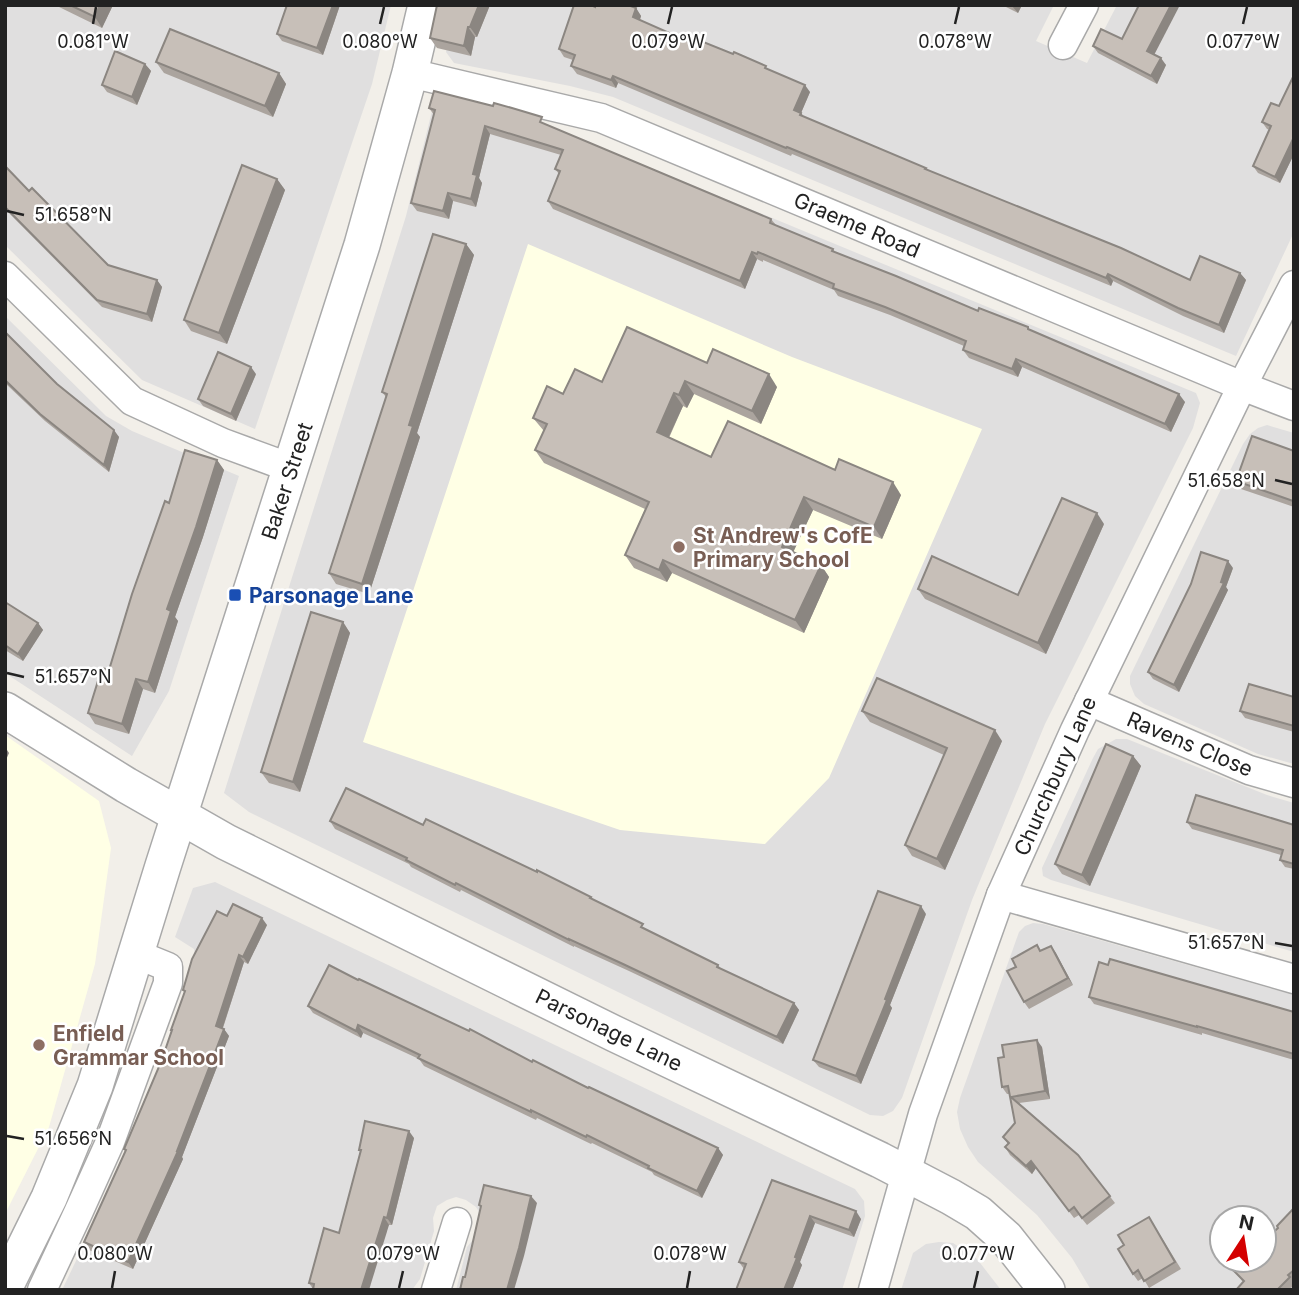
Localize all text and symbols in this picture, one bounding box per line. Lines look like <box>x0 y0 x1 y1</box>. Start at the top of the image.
text: 0.081°W <box>57 31 129 52</box>
text: 0.080°W <box>342 31 418 52</box>
text: 0.079°W <box>631 31 705 52</box>
text: 0.078°W <box>918 31 992 52</box>
text: 0.077°W <box>1206 31 1280 52</box>
street label: Graeme Road <box>790 187 924 263</box>
text: 51.658°N <box>34 204 112 225</box>
street label: Baker Street <box>256 419 318 543</box>
text: 51.658°N <box>1187 470 1265 491</box>
place label: St Andrew's CofE Primary School <box>693 523 873 572</box>
marker: St Andrew's CofE Primary School <box>671 539 687 555</box>
place label: Parsonage Lane <box>249 583 413 608</box>
marker: Parsonage Lane <box>227 587 243 603</box>
text: 51.657°N <box>34 666 112 687</box>
street label: Churchbury Lane <box>1009 692 1101 860</box>
street label: Ravens Close <box>1123 706 1257 782</box>
text: 51.657°N <box>1187 932 1265 953</box>
street label: Parsonage Lane <box>531 984 687 1076</box>
place label: Enfield Grammar School <box>53 1021 224 1070</box>
marker: Enfield Grammar School <box>31 1037 47 1053</box>
text: 51.656°N <box>34 1128 112 1149</box>
north arrow <box>1208 1204 1278 1274</box>
text: N <box>1237 1210 1256 1236</box>
text: 0.080°W <box>77 1243 153 1264</box>
text: 0.079°W <box>366 1243 440 1264</box>
text: 0.078°W <box>653 1243 727 1264</box>
text: 0.077°W <box>941 1243 1015 1264</box>

